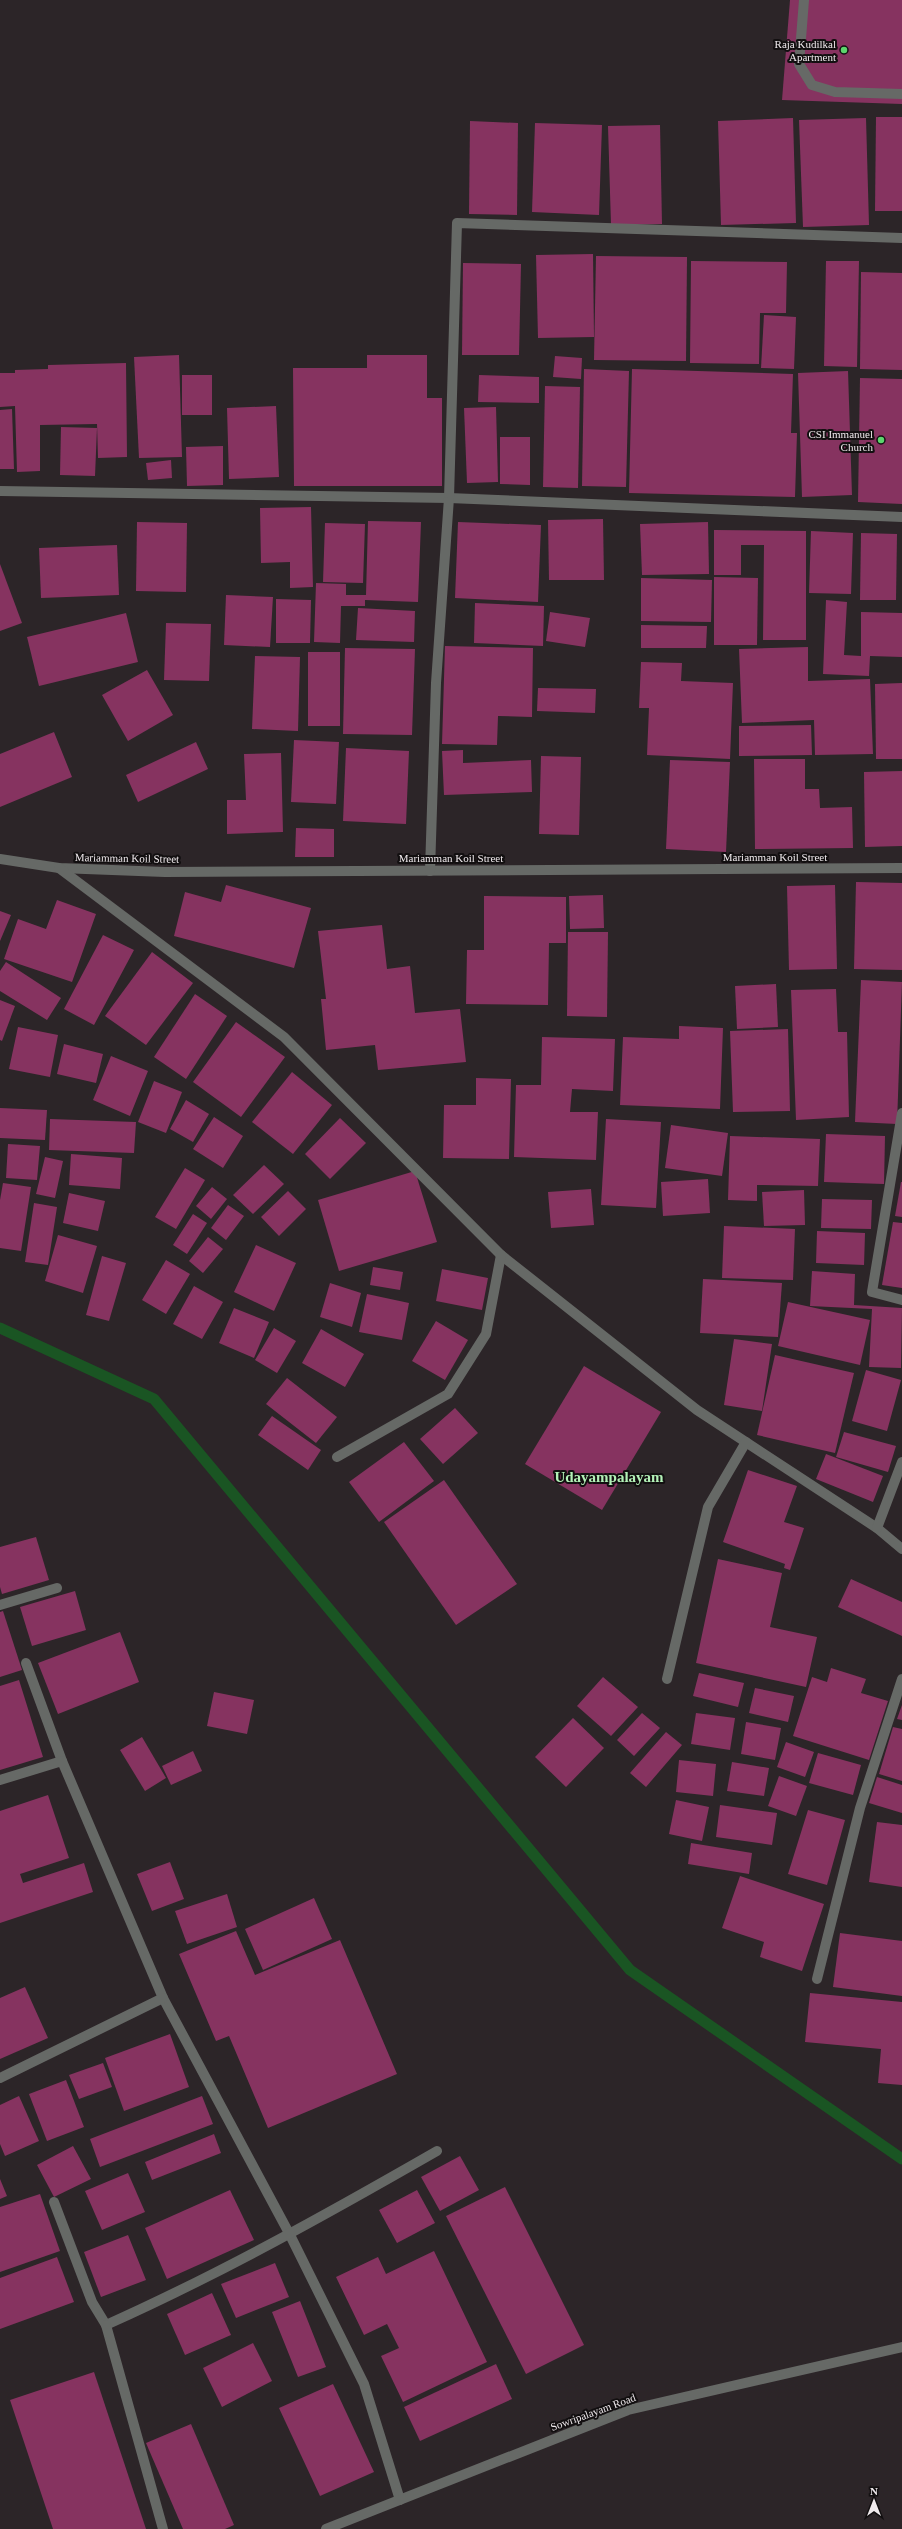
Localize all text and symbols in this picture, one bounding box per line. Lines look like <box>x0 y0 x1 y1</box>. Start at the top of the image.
place label: Raja Kudilkal Apartment <box>775 38 836 63</box>
marker: Raja Kudilkal Apartment <box>839 45 849 55</box>
place label: CSI Immanuel Church <box>809 428 873 453</box>
marker: CSI Immanuel Church <box>876 435 886 445</box>
street label: Mariamman Koil Street <box>75 851 179 865</box>
street label: Mariamman Koil Street <box>723 851 827 863</box>
street label: Mariamman Koil Street <box>399 852 503 864</box>
district label: Udayampalayam <box>554 1469 664 1485</box>
street label: Sowripalayam Road <box>549 2391 638 2433</box>
north arrow <box>854 2481 894 2521</box>
text: N <box>870 2485 878 2497</box>

